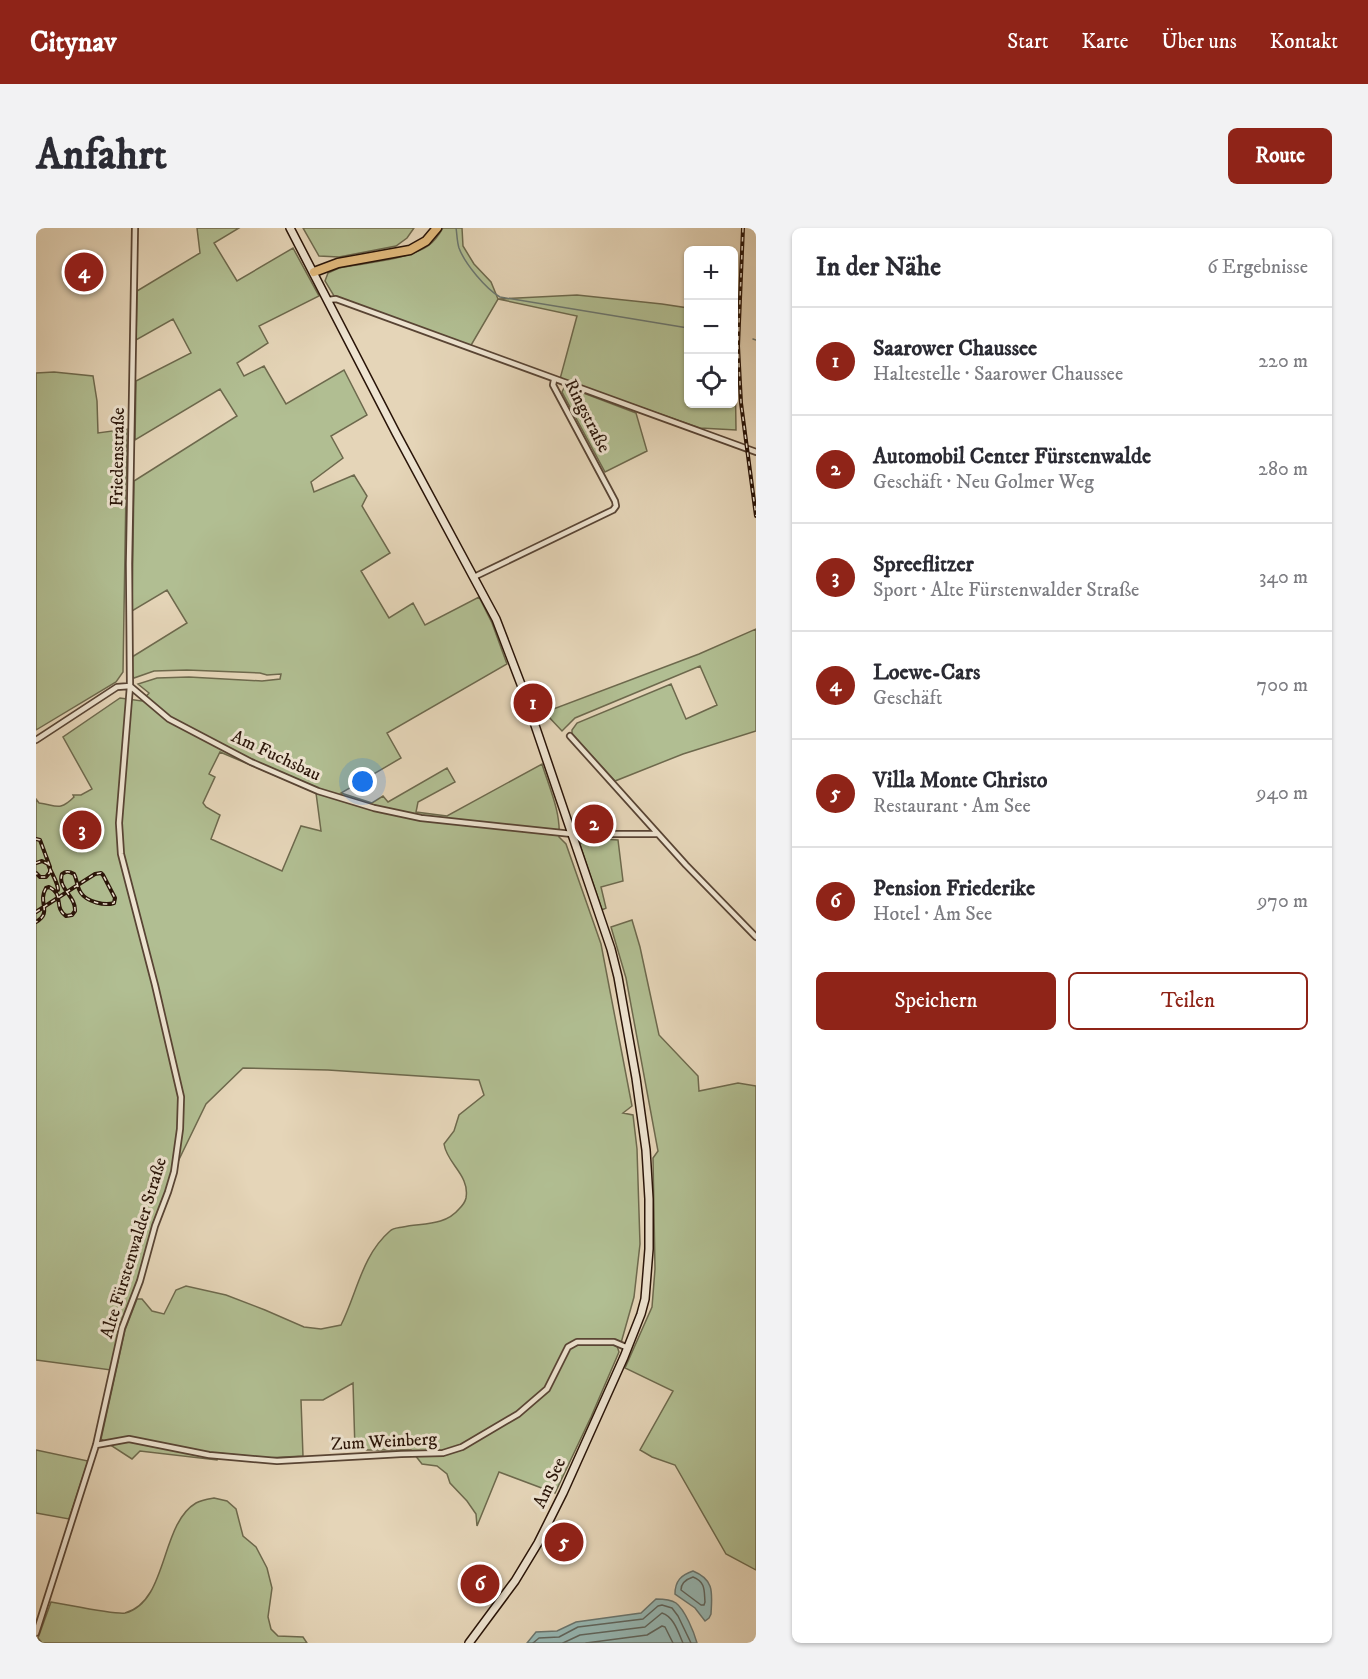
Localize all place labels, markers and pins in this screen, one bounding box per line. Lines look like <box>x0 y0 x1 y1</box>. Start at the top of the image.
pin: 4 <box>64 250 104 294</box>
pin: 1 <box>514 680 552 726</box>
pin: 2 <box>574 802 614 846</box>
pin: 3 <box>62 808 102 852</box>
pin: 5 <box>544 1520 584 1564</box>
pin: 6 <box>460 1562 500 1606</box>

